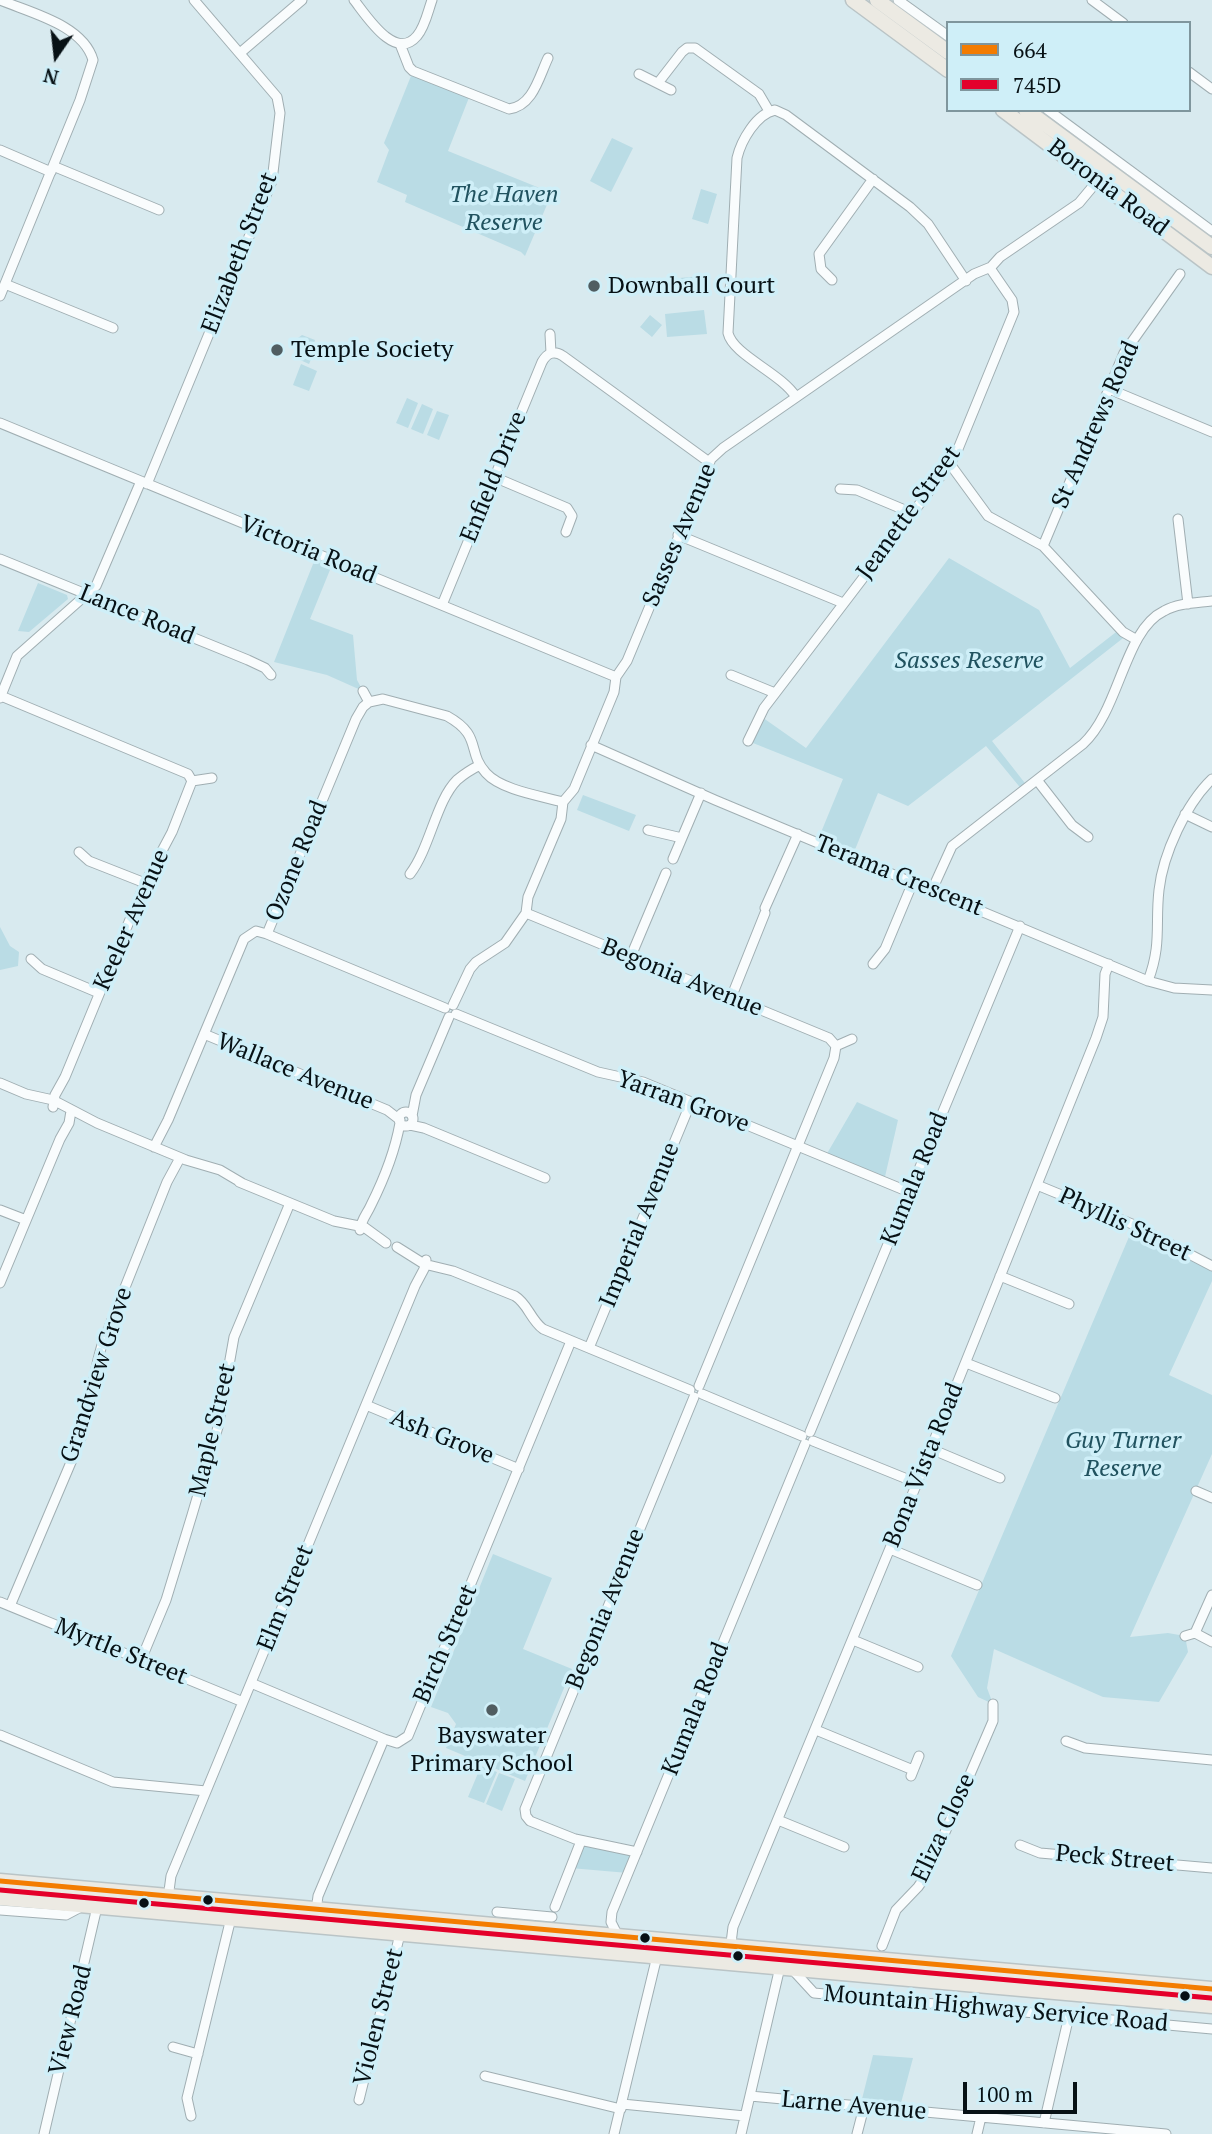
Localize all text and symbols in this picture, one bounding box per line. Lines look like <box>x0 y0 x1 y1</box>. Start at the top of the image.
north arrow <box>21 21 91 91</box>
legend <box>946 21 1191 112</box>
text: 664 <box>1013 36 1047 64</box>
text: N <box>41 63 61 91</box>
text: 745D <box>1013 71 1061 99</box>
street label: Boronia Road <box>1042 133 1174 243</box>
street label: Elizabeth Street <box>196 168 284 338</box>
park label: The Haven Reserve <box>449 181 559 237</box>
place label: Downball Court <box>608 272 775 300</box>
marker: Downball Court <box>586 278 602 294</box>
place label: Temple Society <box>291 336 453 364</box>
street label: St Andrews Road <box>1046 337 1146 513</box>
marker: Temple Society <box>269 342 285 358</box>
street label: Enfield Drive <box>455 407 533 547</box>
street label: Jeanette Street <box>851 440 967 586</box>
street label: Sasses Avenue <box>637 459 723 611</box>
street label: Victoria Road <box>235 510 381 590</box>
street label: Lance Road <box>75 579 199 651</box>
park label: Sasses Reserve <box>894 647 1044 675</box>
street label: Ozone Road <box>260 796 334 926</box>
street label: Terama Crescent <box>811 829 987 923</box>
street label: Keeler Avenue <box>88 845 176 995</box>
street label: Begonia Avenue <box>597 933 767 1023</box>
street label: Wallace Avenue <box>212 1027 378 1117</box>
street label: Yarran Grove <box>613 1065 753 1139</box>
street label: Kumala Road <box>875 1108 955 1250</box>
street label: Imperial Avenue <box>594 1138 686 1312</box>
street label: Phyllis Street <box>1054 1182 1196 1268</box>
street label: Grandview Grove <box>55 1284 139 1466</box>
street label: Maple Street <box>184 1361 242 1499</box>
street label: Bona Vista Road <box>878 1379 970 1551</box>
street label: Ash Grove <box>386 1403 498 1471</box>
park label: Guy Turner Reserve <box>1065 1427 1181 1483</box>
street label: Begonia Avenue <box>561 1524 651 1694</box>
street label: Elm Street <box>252 1541 320 1655</box>
street label: Birch Street <box>408 1580 484 1708</box>
street label: Myrtle Street <box>51 1612 191 1692</box>
street label: Kumala Road <box>656 1638 736 1780</box>
marker: Bayswater Primary School <box>484 1702 500 1718</box>
place label: Bayswater Primary School <box>410 1722 574 1778</box>
street label: Eliza Close <box>906 1769 982 1887</box>
street label: Peck Street <box>1054 1839 1176 1879</box>
unlabelled marker <box>201 1893 215 1907</box>
unlabelled marker <box>137 1896 151 1910</box>
unlabelled marker <box>638 1931 652 1945</box>
street label: Violen Street <box>348 1945 410 2089</box>
unlabelled marker <box>731 1949 745 1963</box>
street label: View Road <box>43 1962 99 2078</box>
street label: Mountain Highway Service Road <box>823 1980 1169 2038</box>
unlabelled marker <box>1178 1989 1192 2003</box>
scale bar <box>967 2068 1081 2112</box>
text: 100 m <box>976 2080 1033 2108</box>
street label: Larne Avenue <box>780 2085 928 2127</box>

